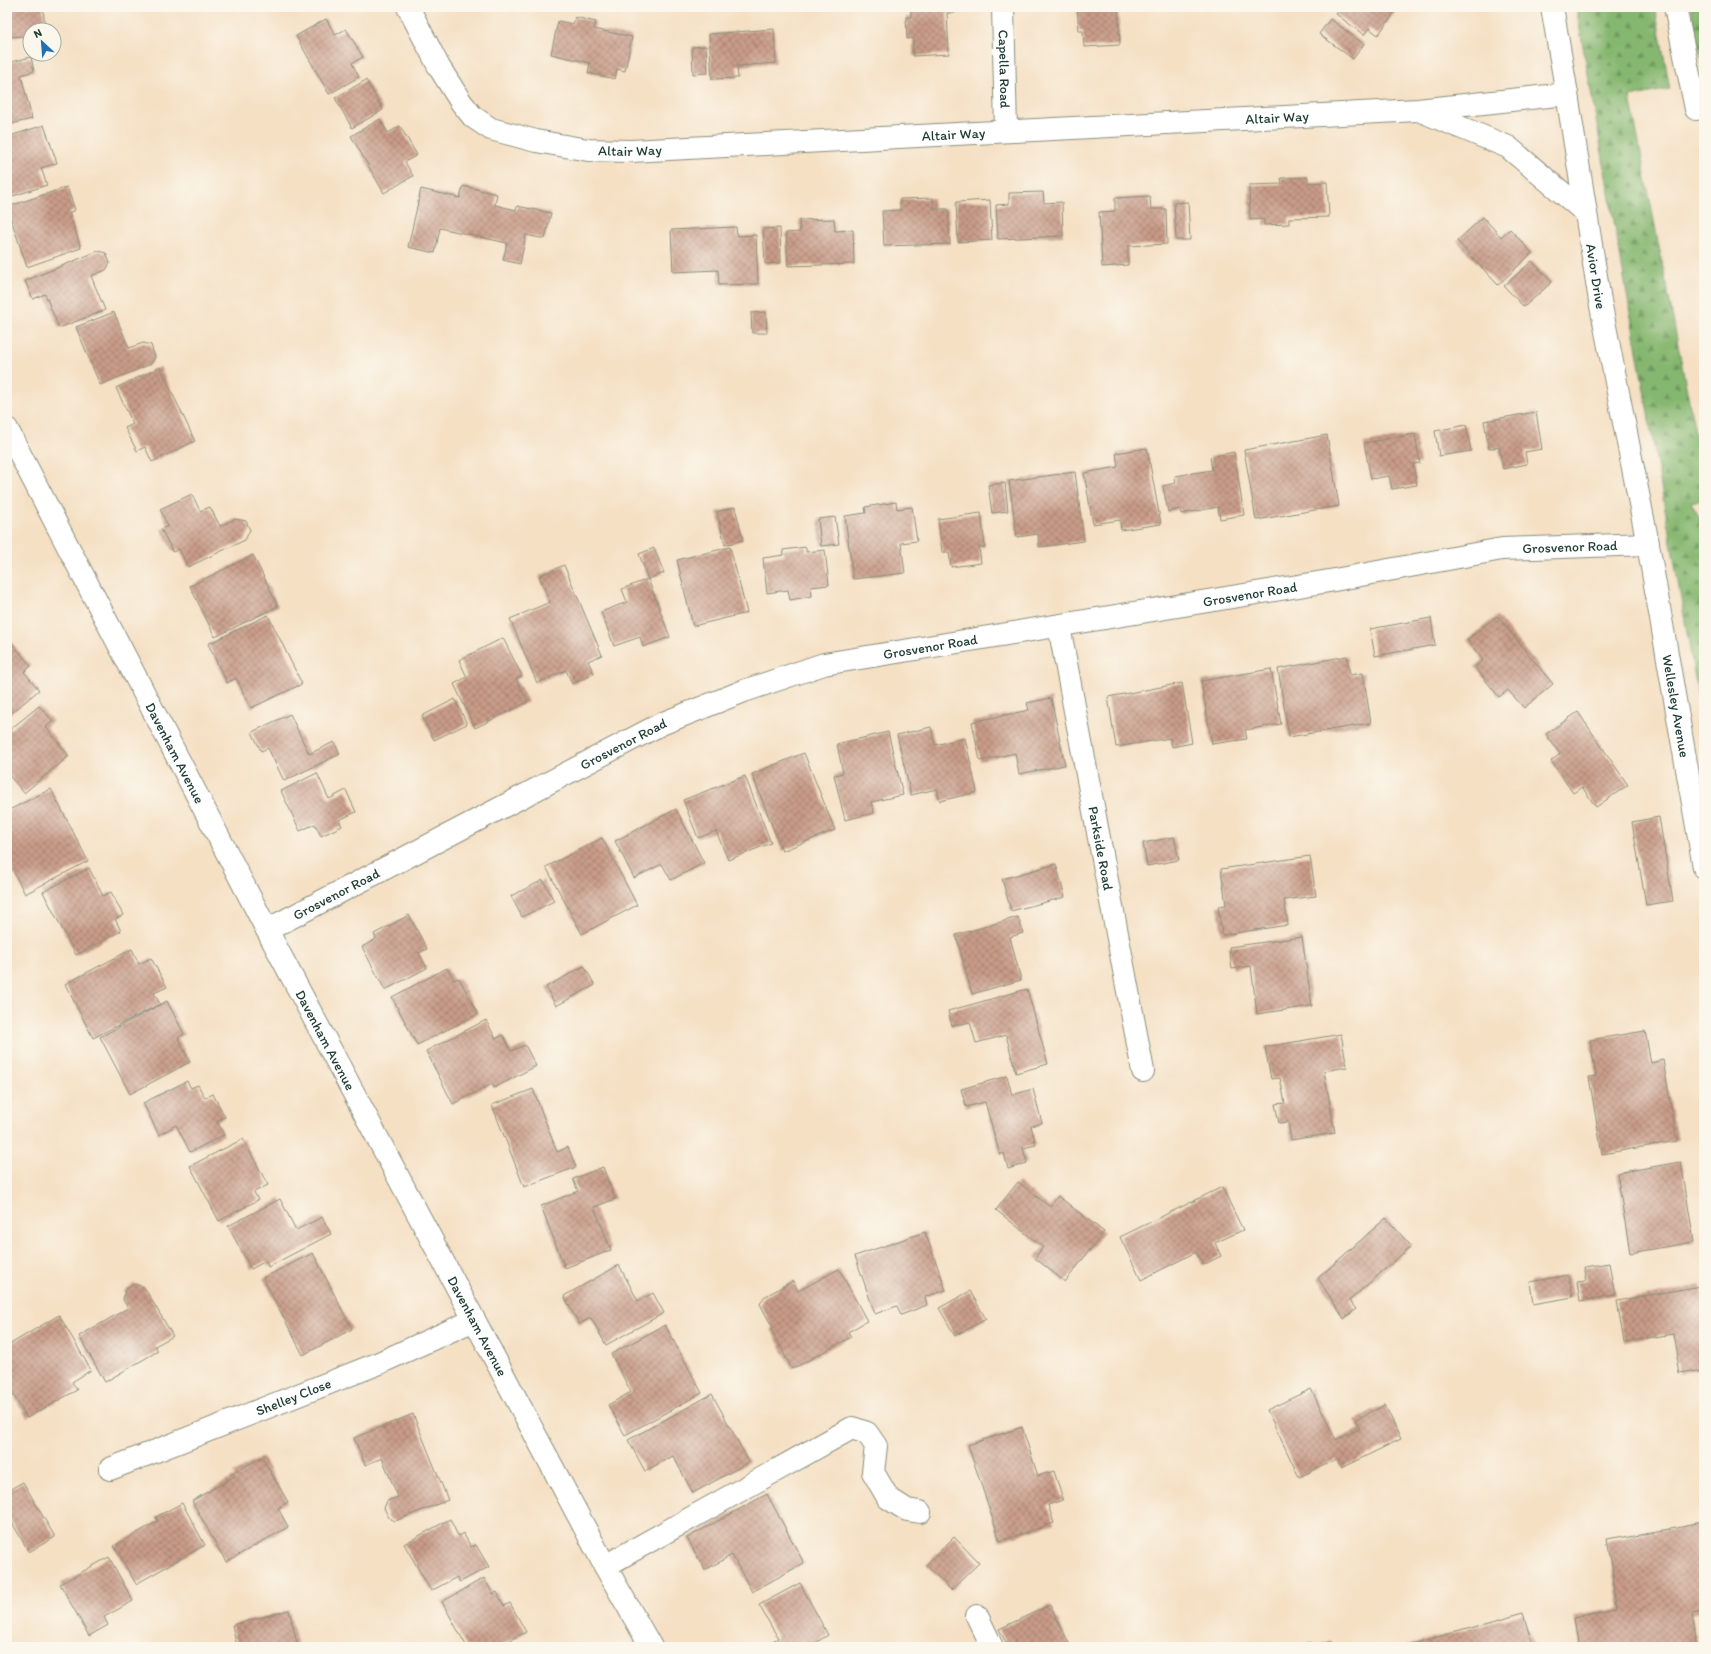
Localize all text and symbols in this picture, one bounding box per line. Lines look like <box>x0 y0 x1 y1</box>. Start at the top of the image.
north arrow <box>22 22 62 62</box>
text: N <box>32 26 44 41</box>
street label: Capella Road <box>995 29 1014 109</box>
street label: Altair Way <box>1245 107 1310 127</box>
street label: Altair Way <box>921 124 986 144</box>
street label: Altair Way <box>598 141 663 160</box>
street label: Avior Drive <box>1582 242 1610 311</box>
street label: Grosvenor Road <box>1522 537 1618 557</box>
street label: Grosvenor Road <box>1202 578 1299 610</box>
street label: Grosvenor Road <box>882 630 979 663</box>
street label: Wellesley Avenue <box>1659 653 1693 759</box>
street label: Davenham Avenue <box>142 700 208 807</box>
street label: Grosvenor Road <box>577 714 669 773</box>
street label: Parkside Road <box>1085 805 1117 892</box>
street label: Grosvenor Road <box>290 864 383 923</box>
street label: Davenham Avenue <box>292 987 359 1093</box>
street label: Davenham Avenue <box>444 1273 511 1379</box>
street label: Shelley Close <box>253 1374 334 1419</box>

